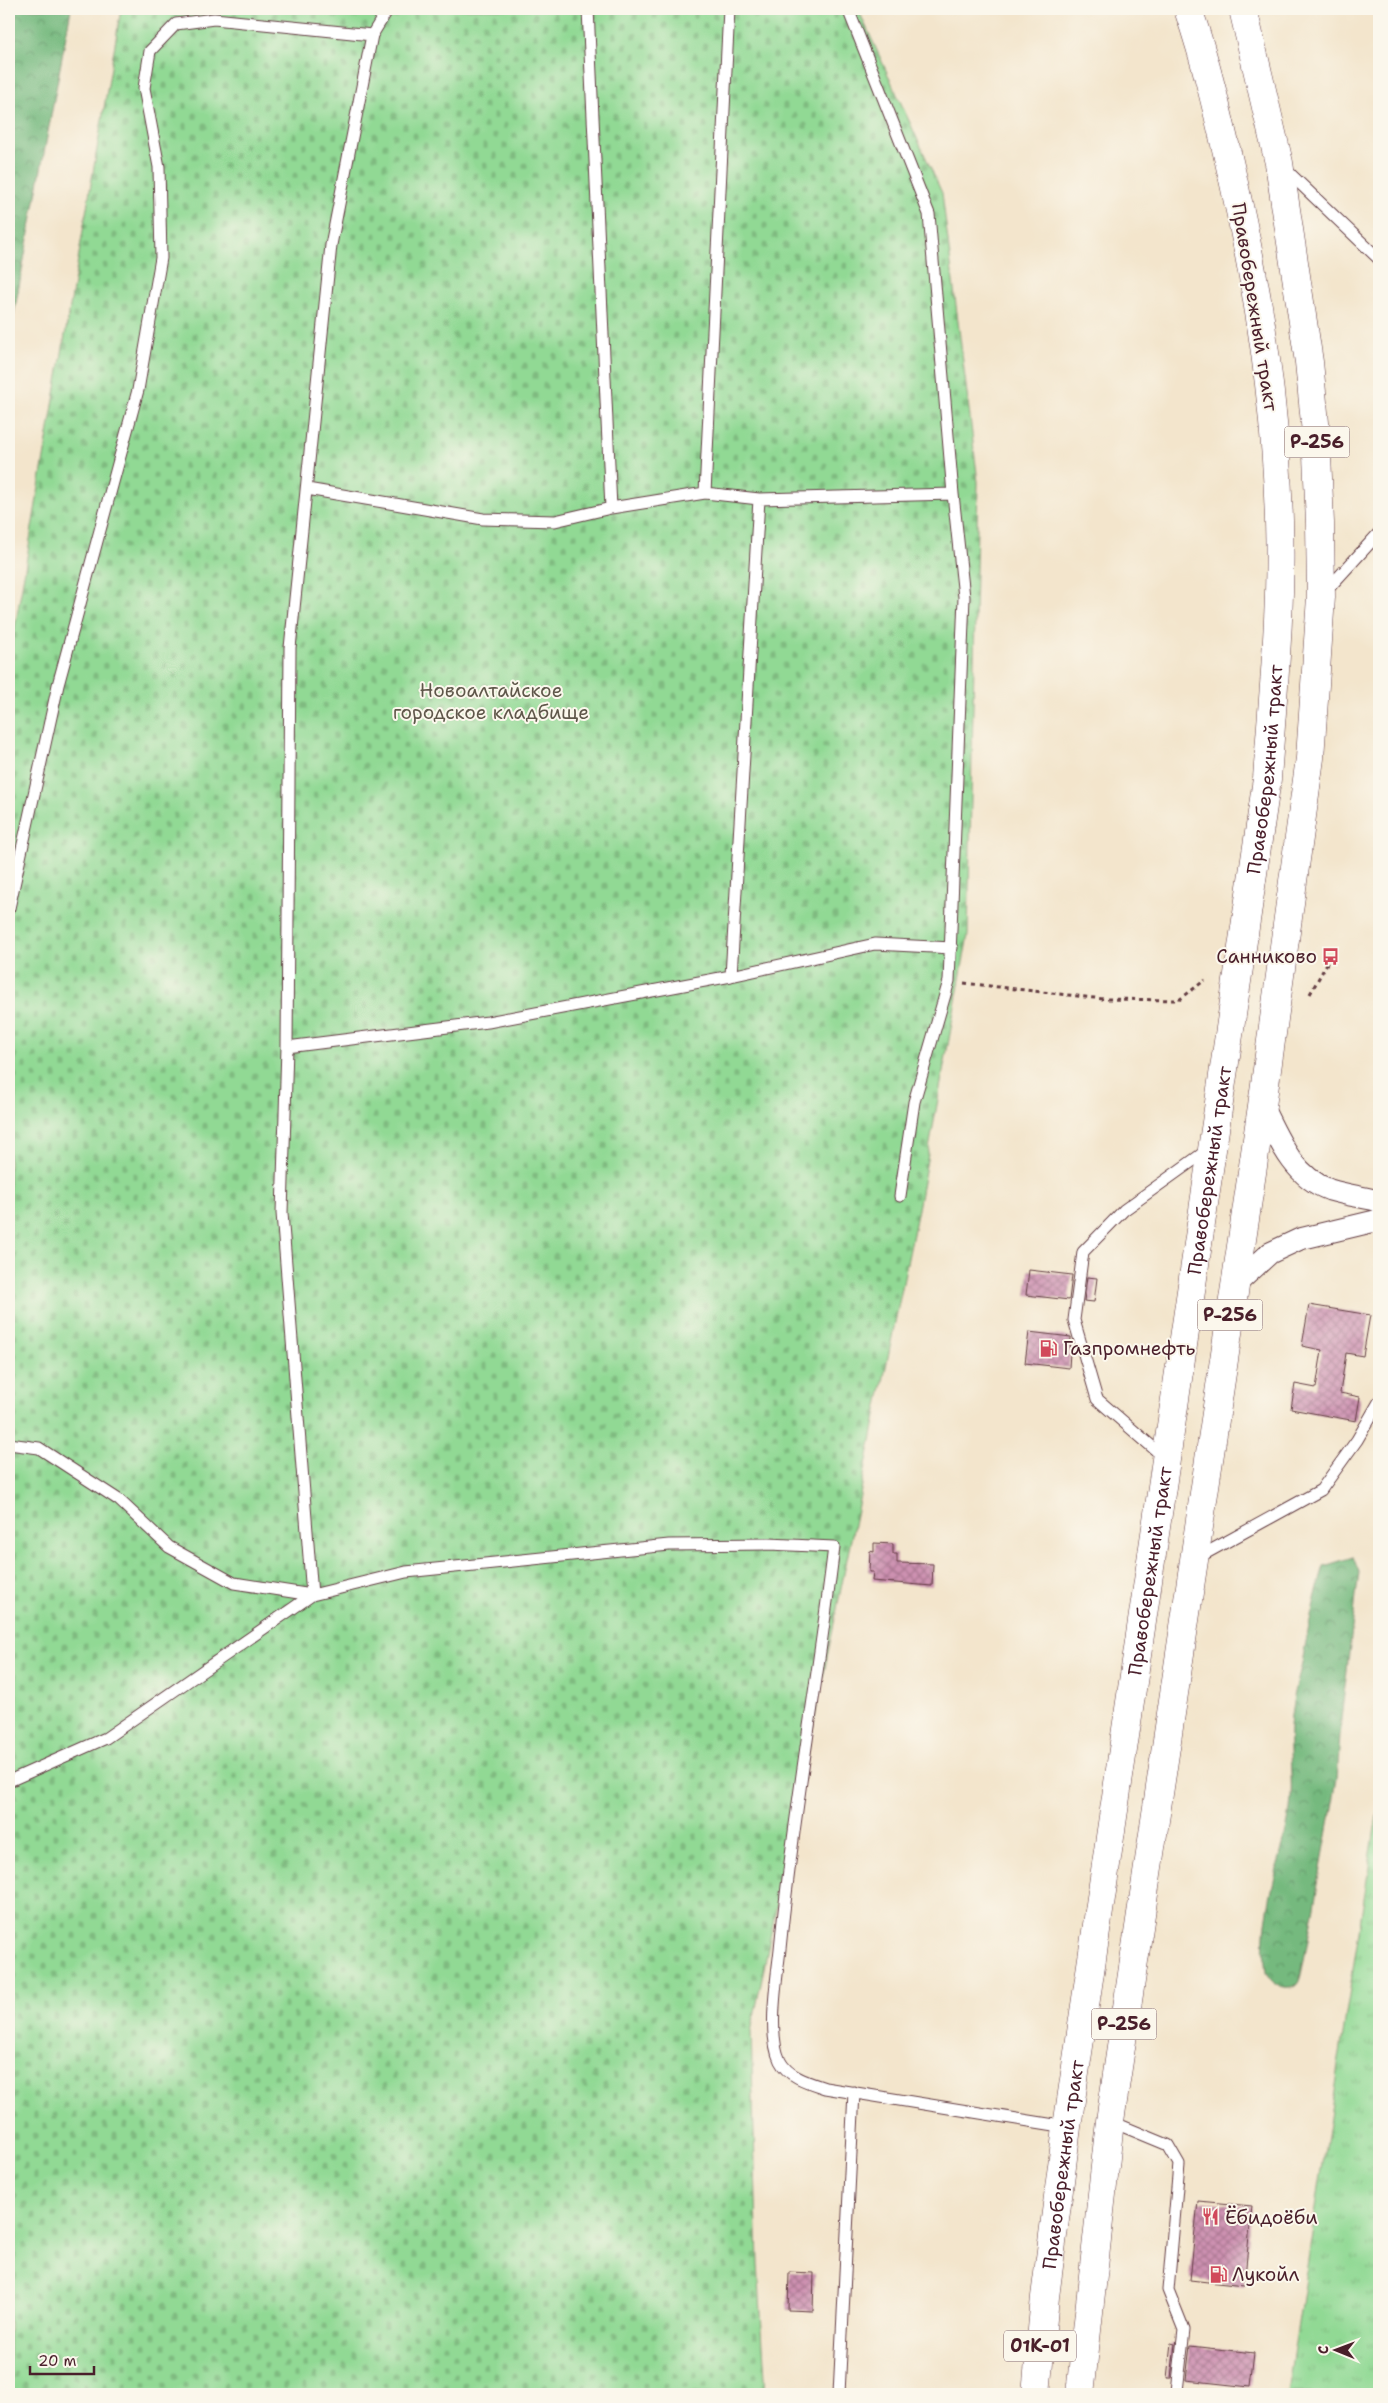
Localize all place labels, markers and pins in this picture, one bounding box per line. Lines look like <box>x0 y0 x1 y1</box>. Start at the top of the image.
place label: Санниково <box>1216 944 1317 969</box>
bus stop icon: Санниково <box>1321 946 1341 966</box>
place label: Газпромнефть <box>1063 1336 1195 1361</box>
fuel station icon: Газпромнефть <box>1039 1338 1059 1358</box>
place label: Ёбидоёби <box>1225 2205 1318 2230</box>
restaurant icon: Ёбидоёби <box>1201 2207 1221 2227</box>
place label: Лукойл <box>1232 2262 1300 2287</box>
fuel station icon: Лукойл <box>1208 2264 1228 2284</box>

